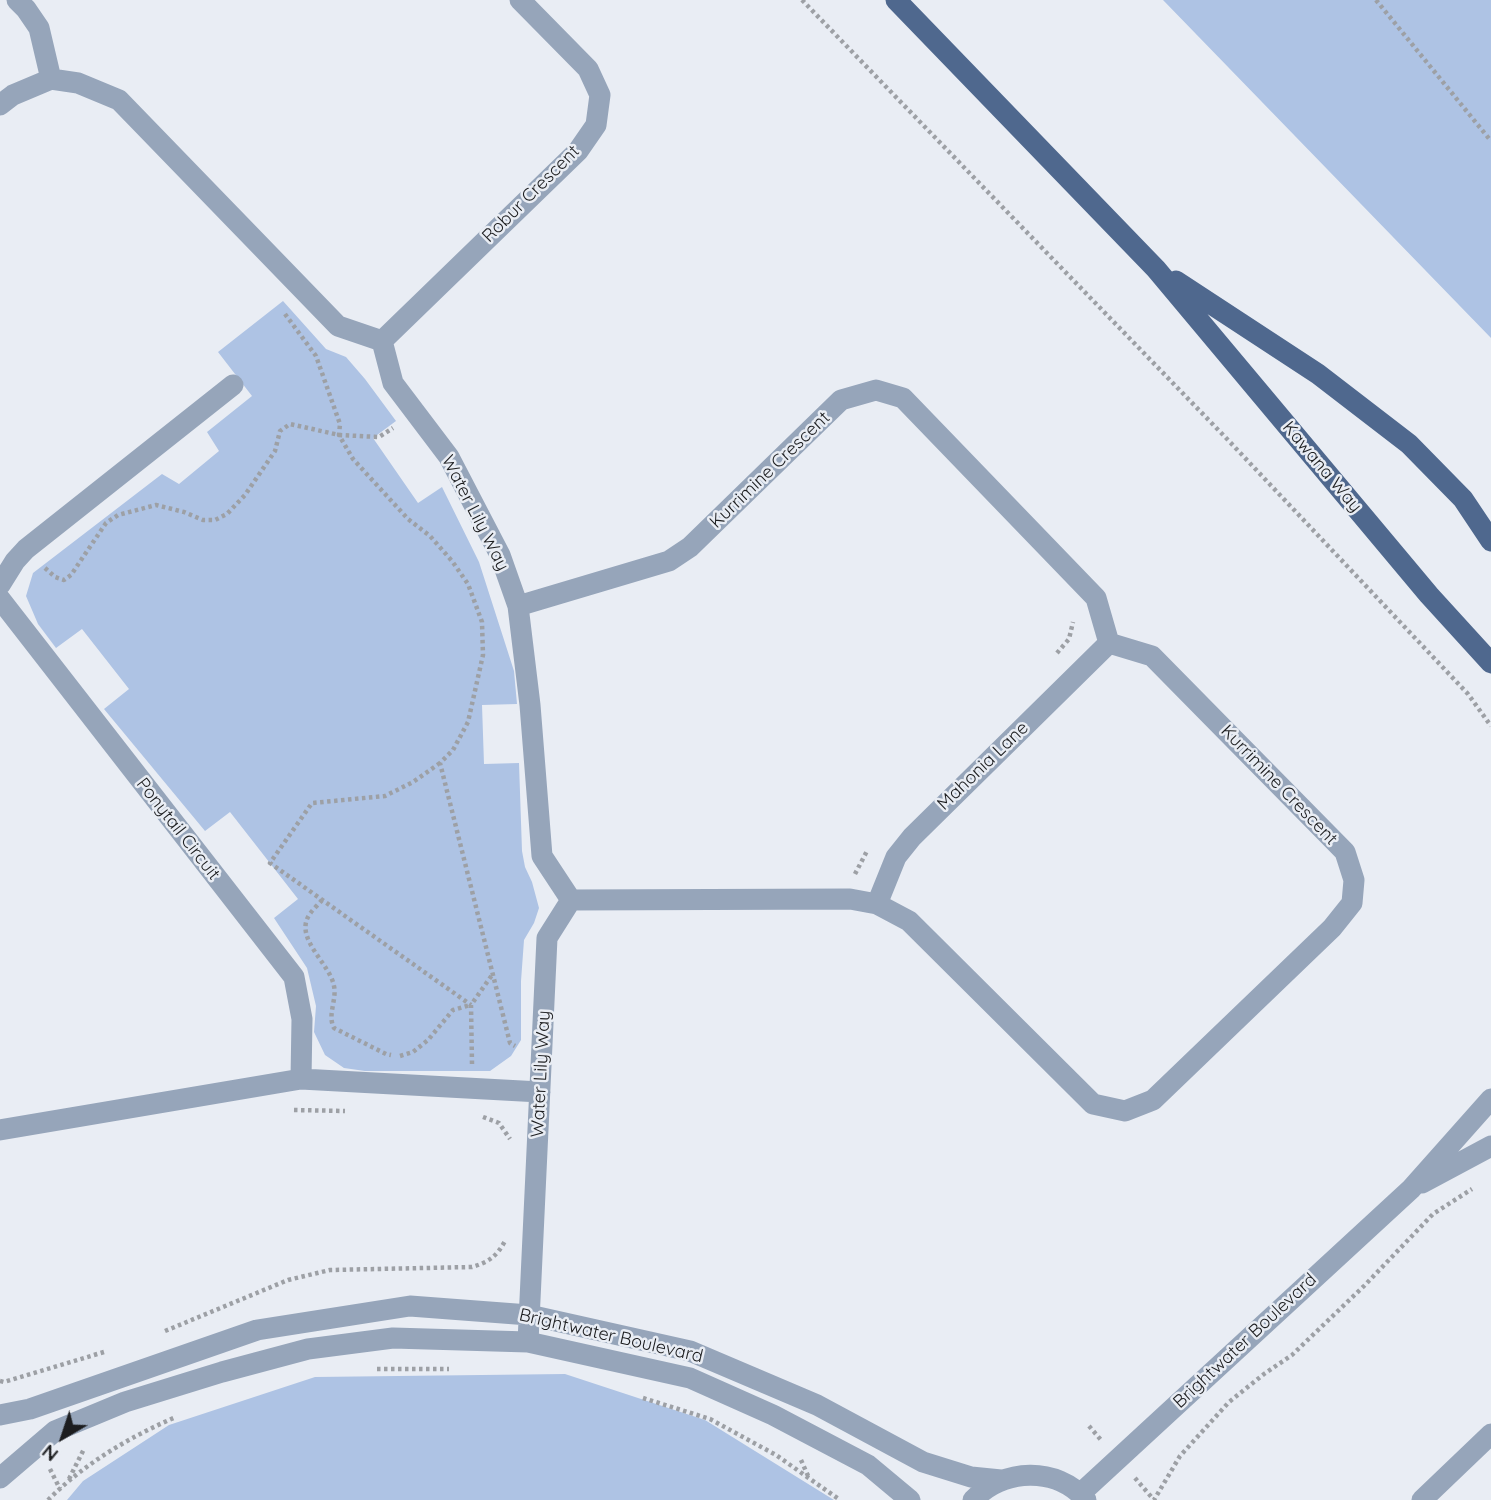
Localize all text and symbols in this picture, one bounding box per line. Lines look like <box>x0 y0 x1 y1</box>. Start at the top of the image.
street label: Robur Crescent <box>478 141 584 247</box>
street label: Kurrimine Crescent <box>705 407 835 533</box>
street label: Kawana Way <box>1278 417 1366 517</box>
street label: Water Lily Way <box>437 452 513 574</box>
street label: Mahonia Lane <box>933 717 1033 815</box>
street label: Kurrimine Crescent <box>1216 720 1342 850</box>
street label: Ponytail Circuit <box>131 774 225 884</box>
street label: Water Lily Way <box>527 1010 555 1138</box>
street label: Brightwater Boulevard <box>1169 1269 1321 1413</box>
street label: Brightwater Boulevard <box>517 1304 705 1368</box>
north arrow <box>28 1402 98 1472</box>
text: N <box>37 1440 63 1467</box>

